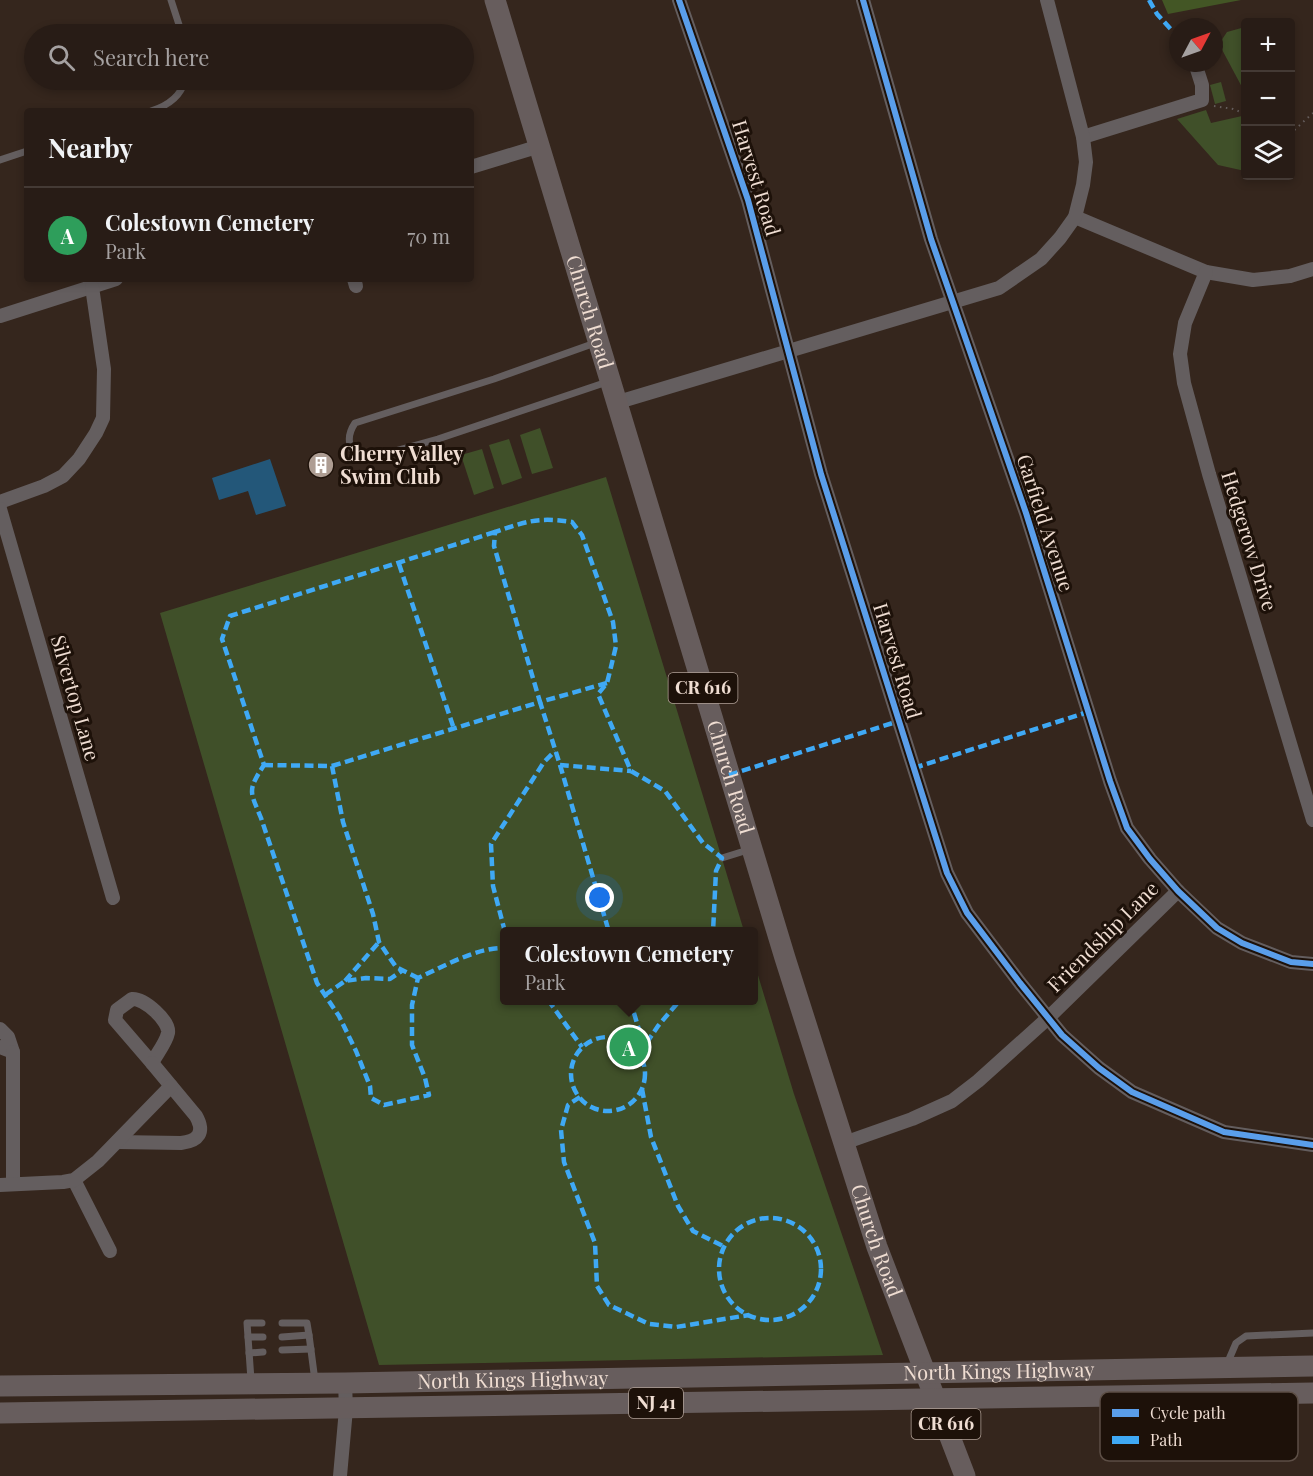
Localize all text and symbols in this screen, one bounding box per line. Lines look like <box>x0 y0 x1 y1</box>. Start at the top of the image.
north arrow <box>1169 18 1223 72</box>
map controls <box>1241 18 1295 180</box>
button: + <box>1241 18 1295 72</box>
search box <box>24 24 474 90</box>
icon: search <box>45 41 78 74</box>
text: Search here <box>93 42 209 72</box>
button: − <box>1241 72 1295 126</box>
street label: Harvest Road <box>727 116 788 239</box>
button: layers <box>1241 126 1295 180</box>
text: Nearby <box>48 130 133 165</box>
text: Colestown Cemetery <box>105 207 314 237</box>
text: A <box>61 222 74 249</box>
text: 70 m <box>407 222 450 249</box>
text: Park <box>105 237 146 264</box>
street label: Church Road <box>561 251 621 372</box>
place label: Cherry Valley Swim Club <box>340 439 464 489</box>
building icon: Cherry Valley Swim Club <box>306 450 336 480</box>
street label: Garfield Avenue <box>1012 450 1081 595</box>
street label: Hedgerow Drive <box>1216 467 1285 614</box>
street label: Harvest Road <box>868 599 929 722</box>
street label: Silvertop Lane <box>46 632 107 764</box>
road number: CR 616 <box>668 673 738 703</box>
street label: Church Road <box>702 717 762 837</box>
street label: Friendship Lane <box>1041 875 1163 997</box>
your location <box>585 883 614 912</box>
popup <box>500 927 758 1005</box>
text: Colestown Cemetery <box>524 938 734 968</box>
text: Park <box>524 968 565 995</box>
pin: A <box>610 1024 648 1070</box>
street label: Church Road <box>846 1180 910 1301</box>
street label: North Kings Highway <box>903 1355 1095 1385</box>
street label: North Kings Highway <box>417 1363 609 1394</box>
road number: NJ 41 <box>629 1388 683 1418</box>
legend <box>1100 1392 1298 1461</box>
text: Cycle path <box>1150 1402 1226 1423</box>
road number: CR 616 <box>912 1409 980 1439</box>
text: Path <box>1150 1429 1183 1450</box>

